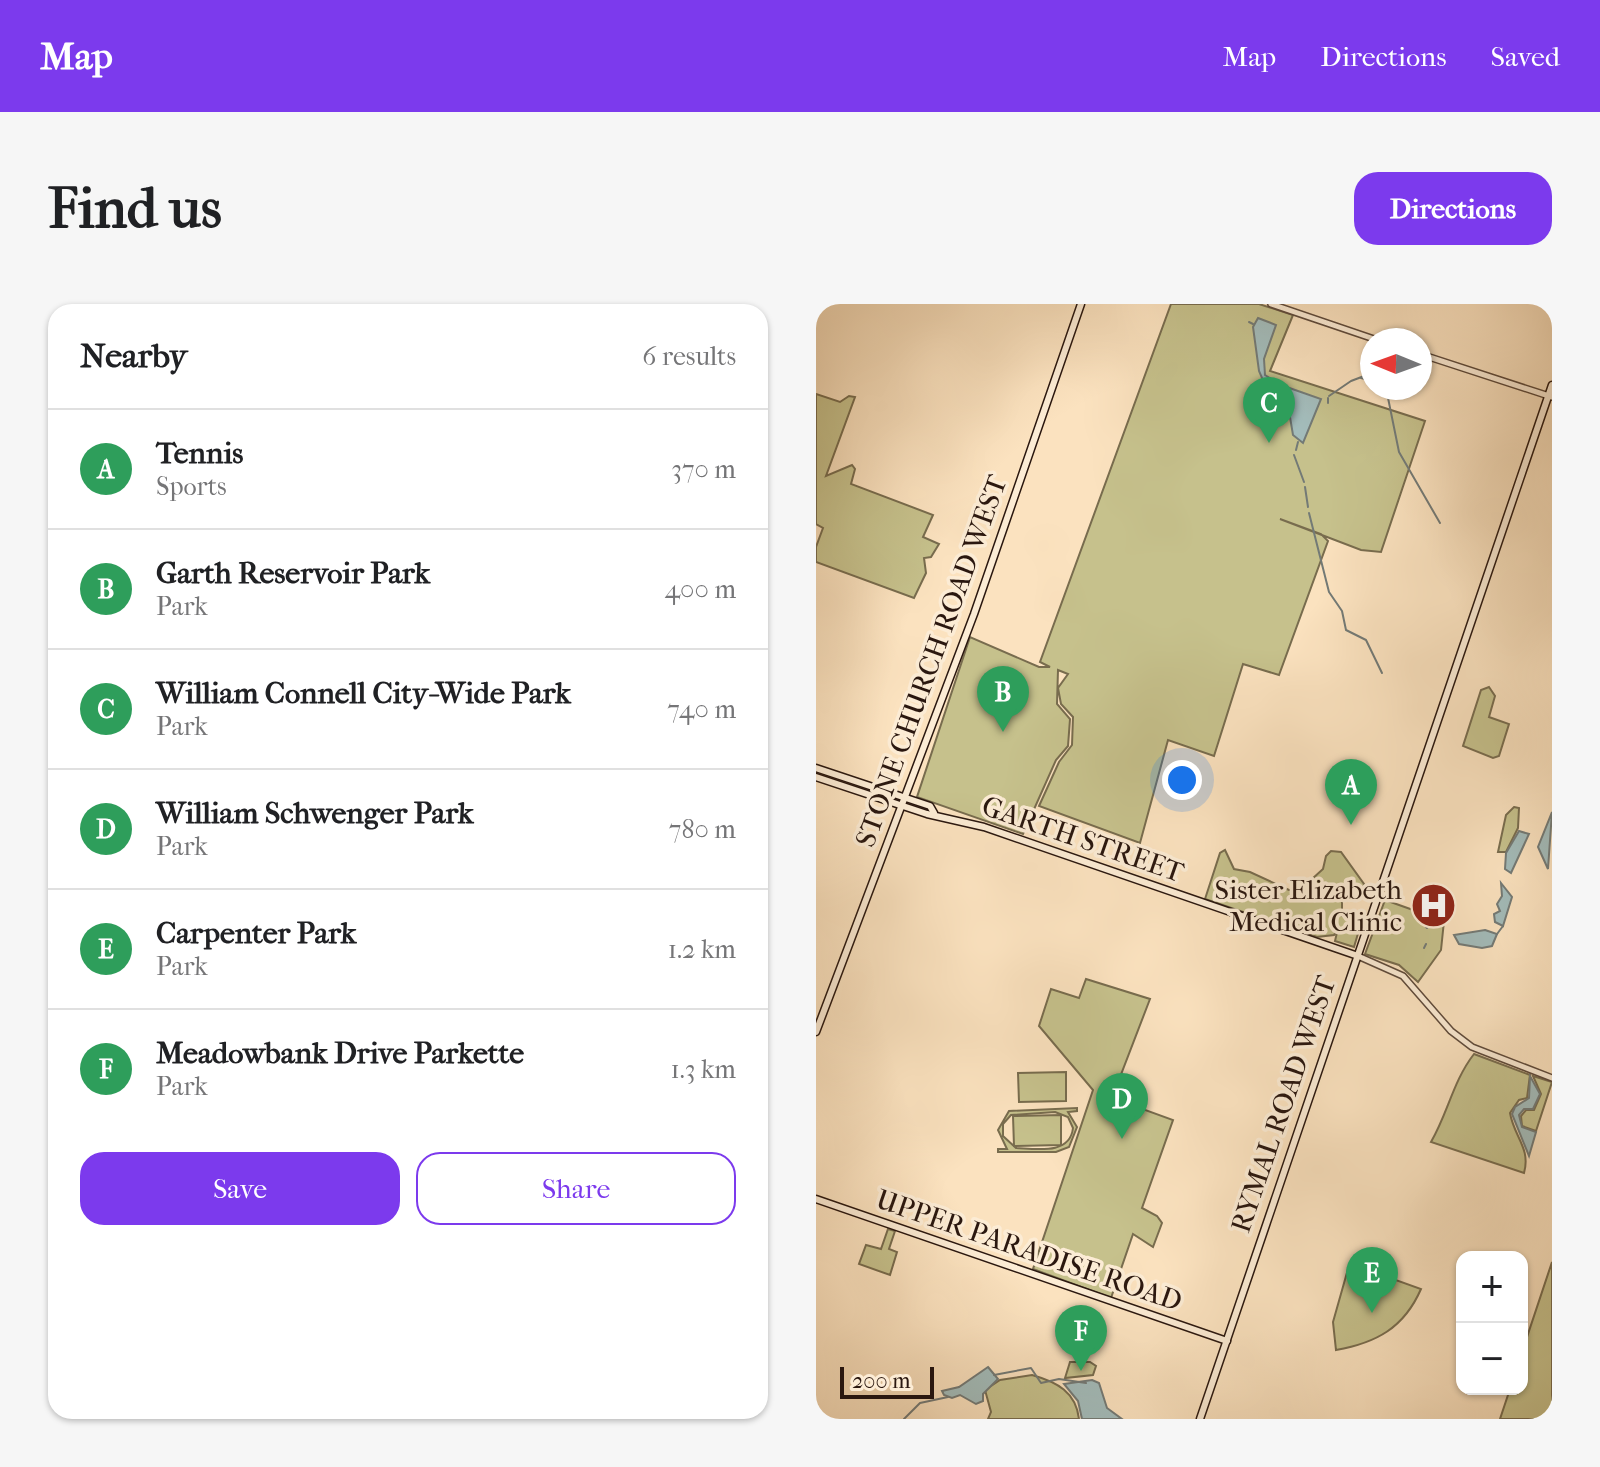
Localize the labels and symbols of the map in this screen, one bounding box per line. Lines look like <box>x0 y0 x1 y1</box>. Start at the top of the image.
north arrow <box>1360 328 1432 400</box>
pin: C <box>1243 377 1295 443</box>
street label: STONE CHURCH ROAD WEST <box>848 469 1014 851</box>
pin: B <box>977 666 1029 732</box>
pin: A <box>1325 759 1377 825</box>
your location <box>1162 760 1202 800</box>
street label: GARTH STREET <box>978 789 1189 889</box>
place label: Sister Elizabeth Medical Clinic <box>1215 873 1402 938</box>
hospital icon: Sister Elizabeth Medical Clinic <box>1409 881 1457 929</box>
street label: RYMAL ROAD WEST <box>1224 970 1343 1237</box>
pin: D <box>1096 1073 1148 1139</box>
street label: UPPER PARADISE ROAD <box>872 1182 1186 1318</box>
pin: E <box>1346 1247 1398 1313</box>
pin: F <box>1055 1305 1107 1371</box>
scale bar <box>840 1363 934 1399</box>

